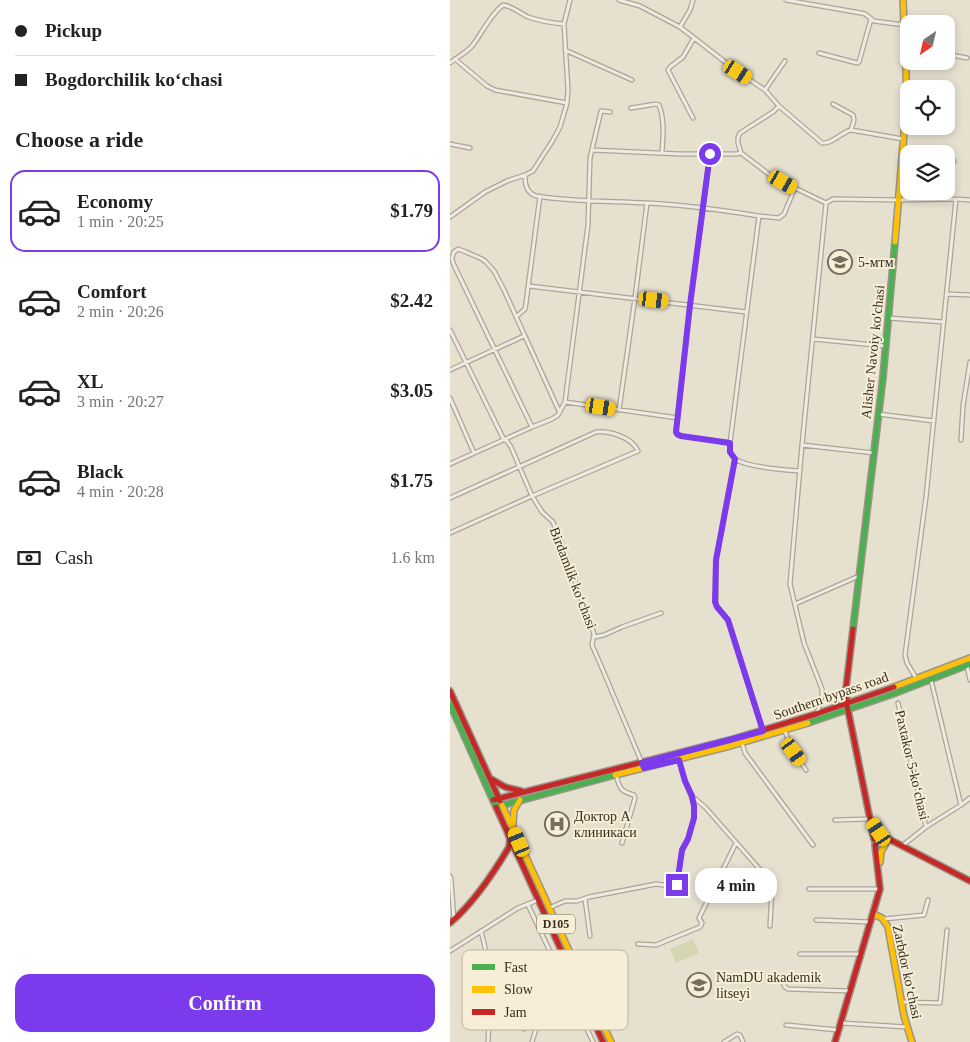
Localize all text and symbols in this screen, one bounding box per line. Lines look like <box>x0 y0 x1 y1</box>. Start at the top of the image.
north arrow <box>900 15 955 70</box>
map controls <box>900 15 955 200</box>
text: Pickup <box>45 20 102 41</box>
car <box>721 58 754 86</box>
text: Bogdorchilik koʻchasi <box>45 69 223 90</box>
button: locate <box>900 80 955 135</box>
text: Choose a ride <box>15 127 143 152</box>
route start <box>699 143 721 165</box>
button: layers <box>900 145 955 200</box>
car <box>766 168 799 196</box>
icon: car <box>17 189 62 234</box>
text: Economy <box>77 191 153 212</box>
text: $1.79 <box>390 200 433 221</box>
text: 1 min · 20:25 <box>77 213 164 230</box>
school or university icon: 5-мтм <box>827 249 853 275</box>
place label: 5-мтм <box>858 255 894 270</box>
icon: car <box>17 279 62 324</box>
text: Comfort <box>77 281 147 302</box>
street label: Alisher Navoiy ko'chasi <box>859 284 888 420</box>
text: $2.42 <box>390 290 433 311</box>
car <box>638 291 669 309</box>
text: 2 min · 20:26 <box>77 303 164 320</box>
icon: car <box>17 369 62 414</box>
text: XL <box>77 371 103 392</box>
text: $3.05 <box>390 380 433 401</box>
text: 3 min · 20:27 <box>77 393 164 410</box>
car <box>585 397 616 417</box>
icon: car <box>17 459 62 504</box>
text: Black <box>77 461 123 482</box>
text: $1.75 <box>390 470 433 491</box>
text: 4 min · 20:28 <box>77 483 164 500</box>
street label: Birdamlik koʻchasi <box>547 525 599 631</box>
icon: cash <box>15 544 43 572</box>
text: Cash <box>55 547 93 568</box>
text: 1.6 km <box>391 549 435 566</box>
street label: Southern bypass road <box>772 669 890 723</box>
street label: Paxtakor 5-koʻchasi <box>892 709 932 822</box>
car <box>779 735 808 769</box>
place label: Доктор А клиникаси <box>574 809 637 840</box>
hospital icon: Доктор А клиникаси <box>544 811 570 837</box>
car <box>864 815 893 849</box>
car <box>506 825 531 859</box>
callout: 4 min <box>694 868 777 902</box>
route end <box>666 874 688 896</box>
text: 4 min <box>717 877 755 894</box>
road number: D105 <box>537 914 575 934</box>
street label: Zarbdor koʻchasi <box>890 923 924 1021</box>
legend <box>462 950 628 1030</box>
text: Fast <box>504 960 527 975</box>
place label: NamDU akademik litseyi <box>716 970 821 1001</box>
school or university icon: NamDU akademik litseyi <box>686 972 712 998</box>
button: Confirm <box>15 974 435 1032</box>
text: Slow <box>504 982 534 997</box>
text: Jam <box>504 1005 527 1020</box>

